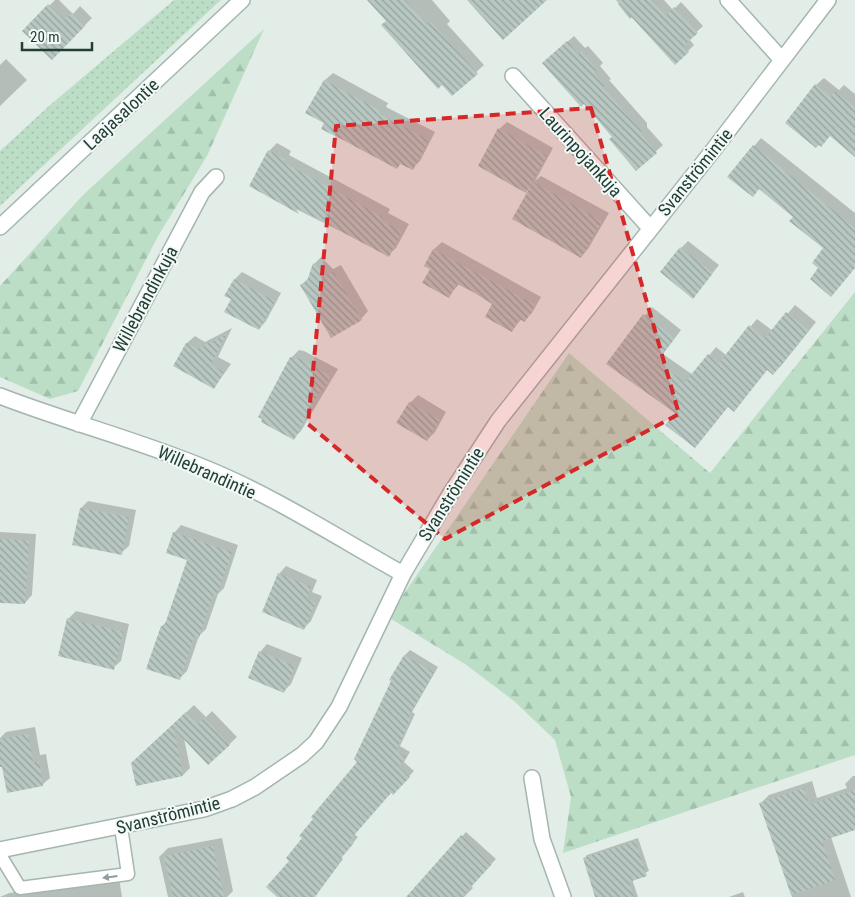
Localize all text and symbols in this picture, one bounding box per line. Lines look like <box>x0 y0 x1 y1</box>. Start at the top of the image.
scale bar <box>22 20 92 52</box>
text: 20 m <box>30 28 60 46</box>
street label: Laajasalontie <box>79 74 163 154</box>
street label: Laurinpojankuja <box>535 103 627 201</box>
street label: Svanströmintie <box>653 124 737 220</box>
street label: Willebrandinkuja <box>108 242 182 356</box>
street label: Willebrandintie <box>155 441 259 503</box>
street label: Svanströmintie <box>414 443 488 545</box>
street label: Svanströmintie <box>114 792 222 838</box>
one-way arrow <box>101 873 117 881</box>

